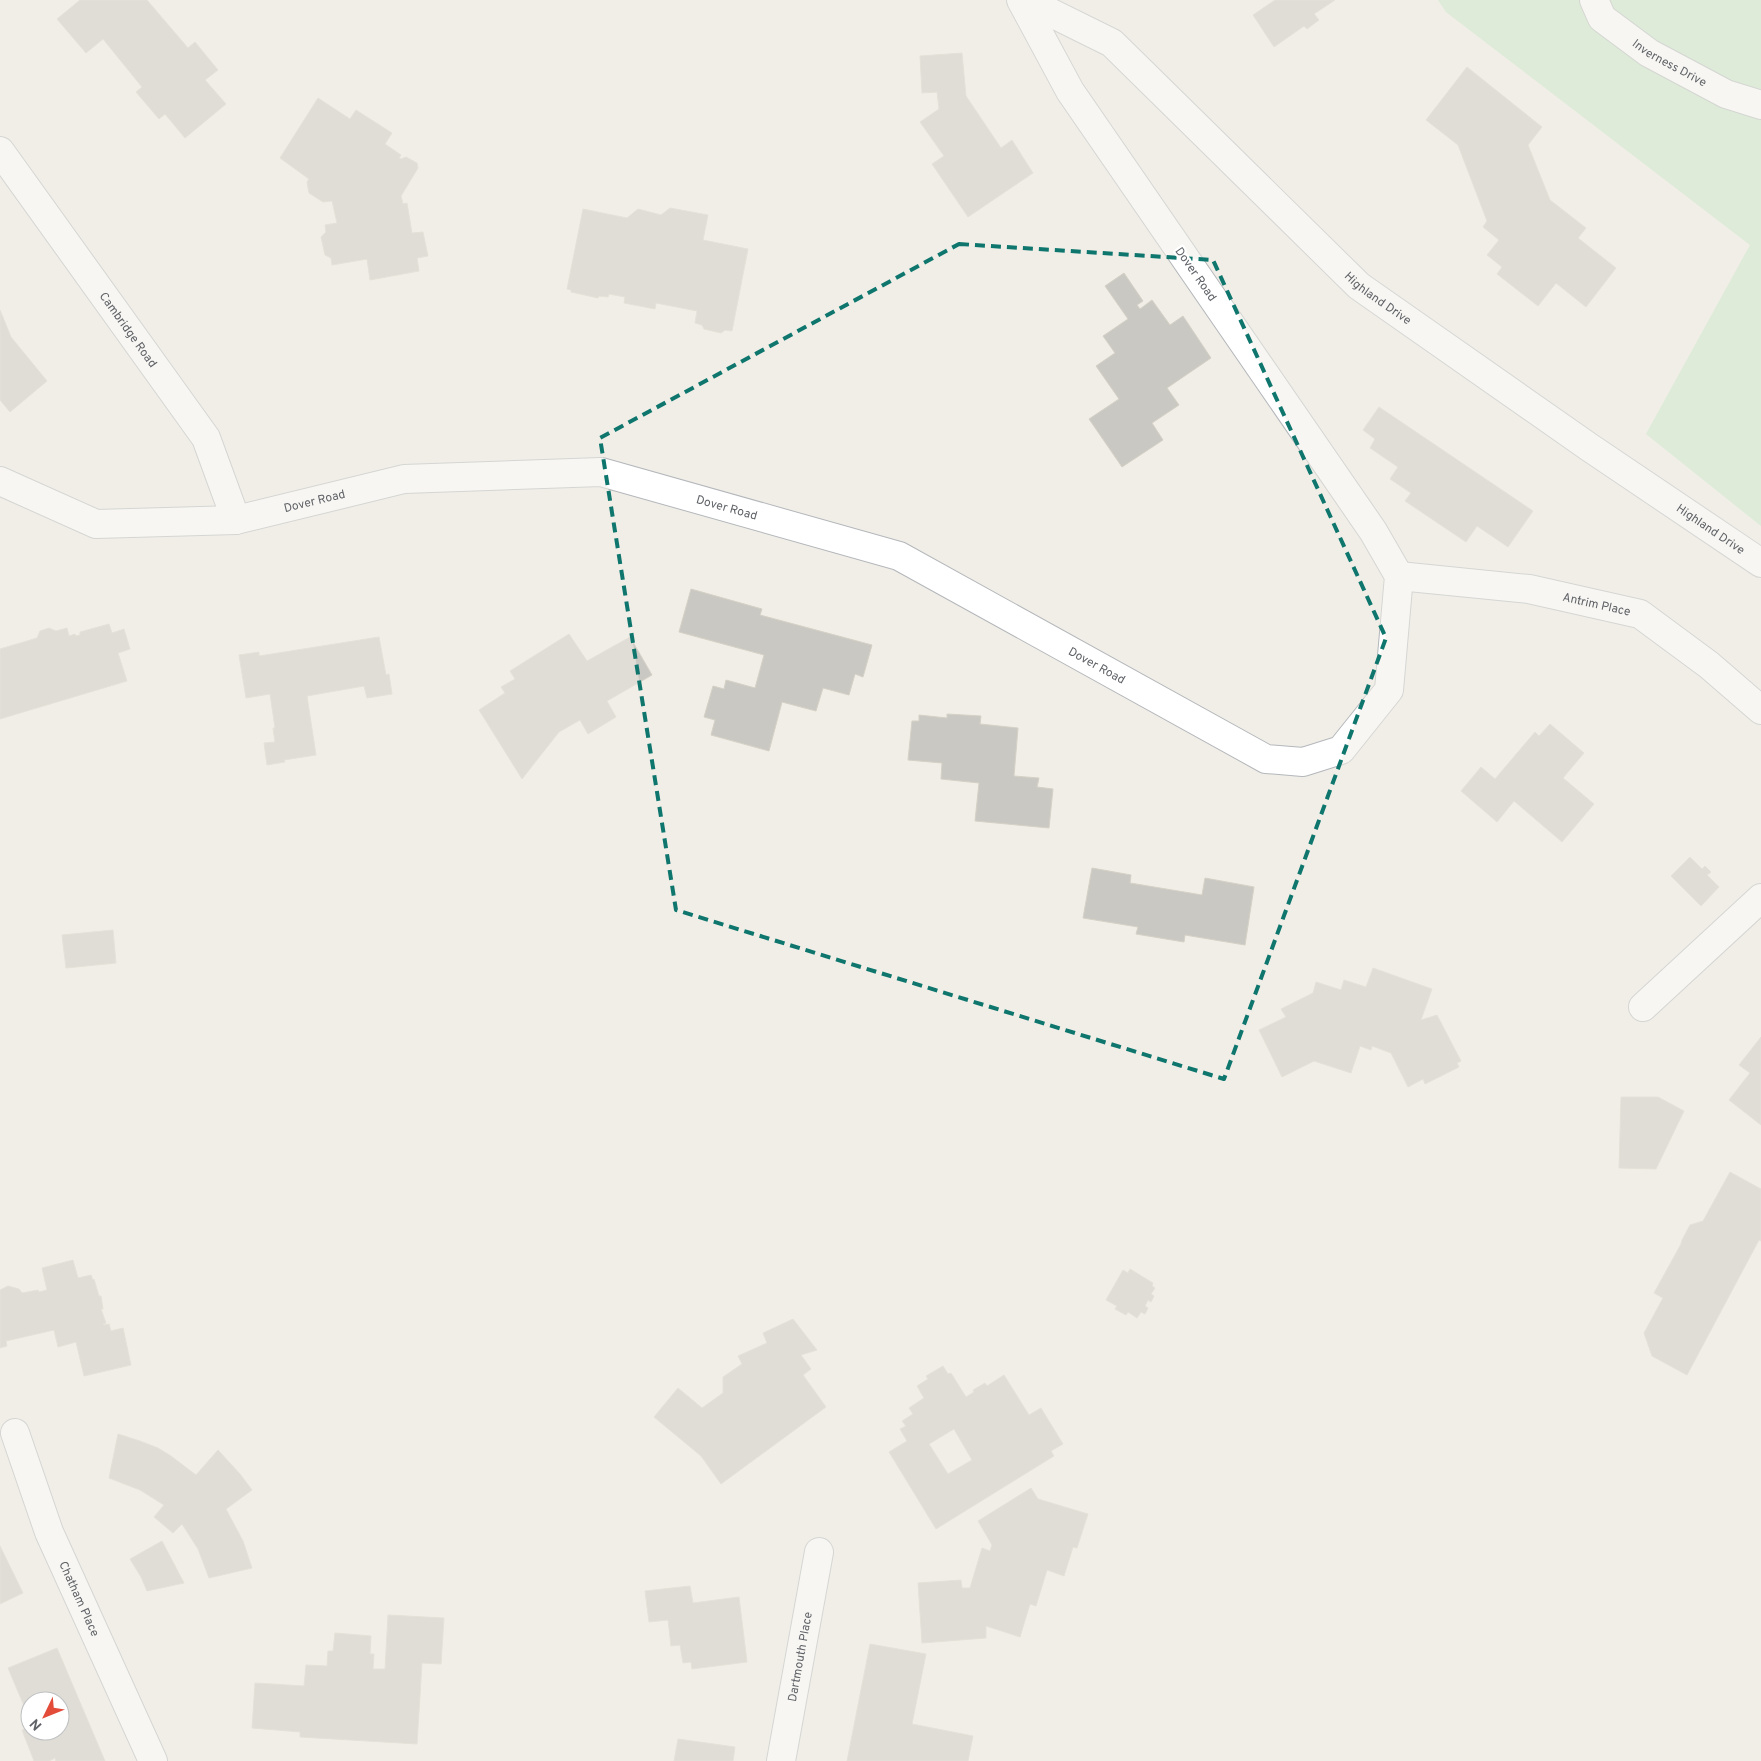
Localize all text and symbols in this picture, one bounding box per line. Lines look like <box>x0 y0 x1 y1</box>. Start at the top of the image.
street label: Inverness Drive <box>1628 36 1709 91</box>
street label: Dover Road <box>1171 244 1220 305</box>
street label: Highland Drive <box>1340 269 1414 329</box>
street label: Cambridge Road <box>95 289 160 371</box>
street label: Dover Road <box>282 487 347 517</box>
street label: Dover Road <box>694 492 759 525</box>
street label: Highland Drive <box>1673 501 1748 559</box>
street label: Antrim Place <box>1561 590 1632 621</box>
street label: Dover Road <box>1065 644 1128 688</box>
street label: Chatham Place <box>54 1559 102 1639</box>
street label: Dartmouth Place <box>785 1611 817 1703</box>
north arrow <box>20 1691 70 1741</box>
text: N <box>27 1714 46 1733</box>

